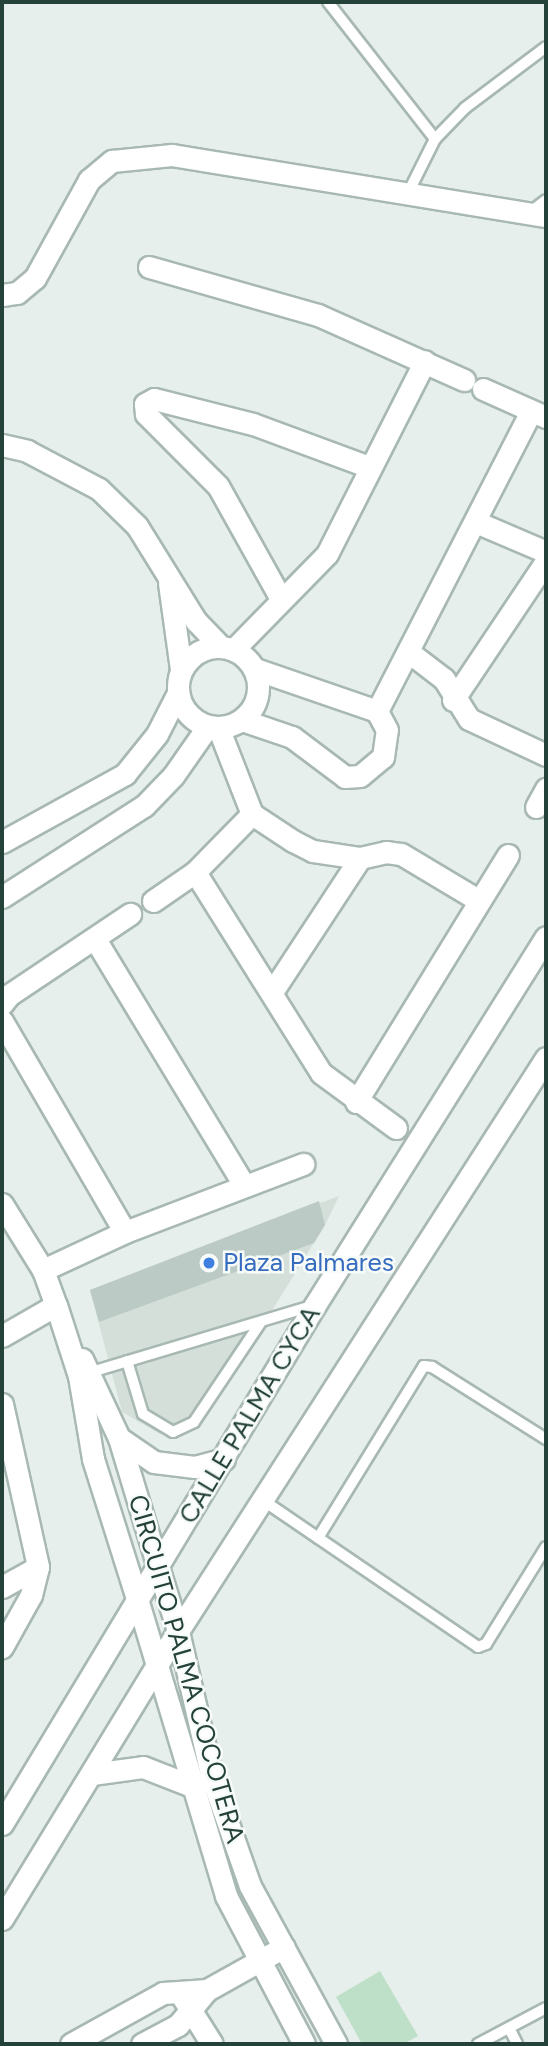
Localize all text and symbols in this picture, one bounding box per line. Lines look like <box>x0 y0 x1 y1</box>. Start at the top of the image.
place label: Plaza Palmares <box>223 1247 394 1279</box>
marker: Plaza Palmares <box>201 1255 217 1271</box>
street label: CALLE PALMA CYCA <box>173 1301 327 1529</box>
street label: CIRCUITO PALMA COCOTERA <box>121 1491 251 1847</box>

